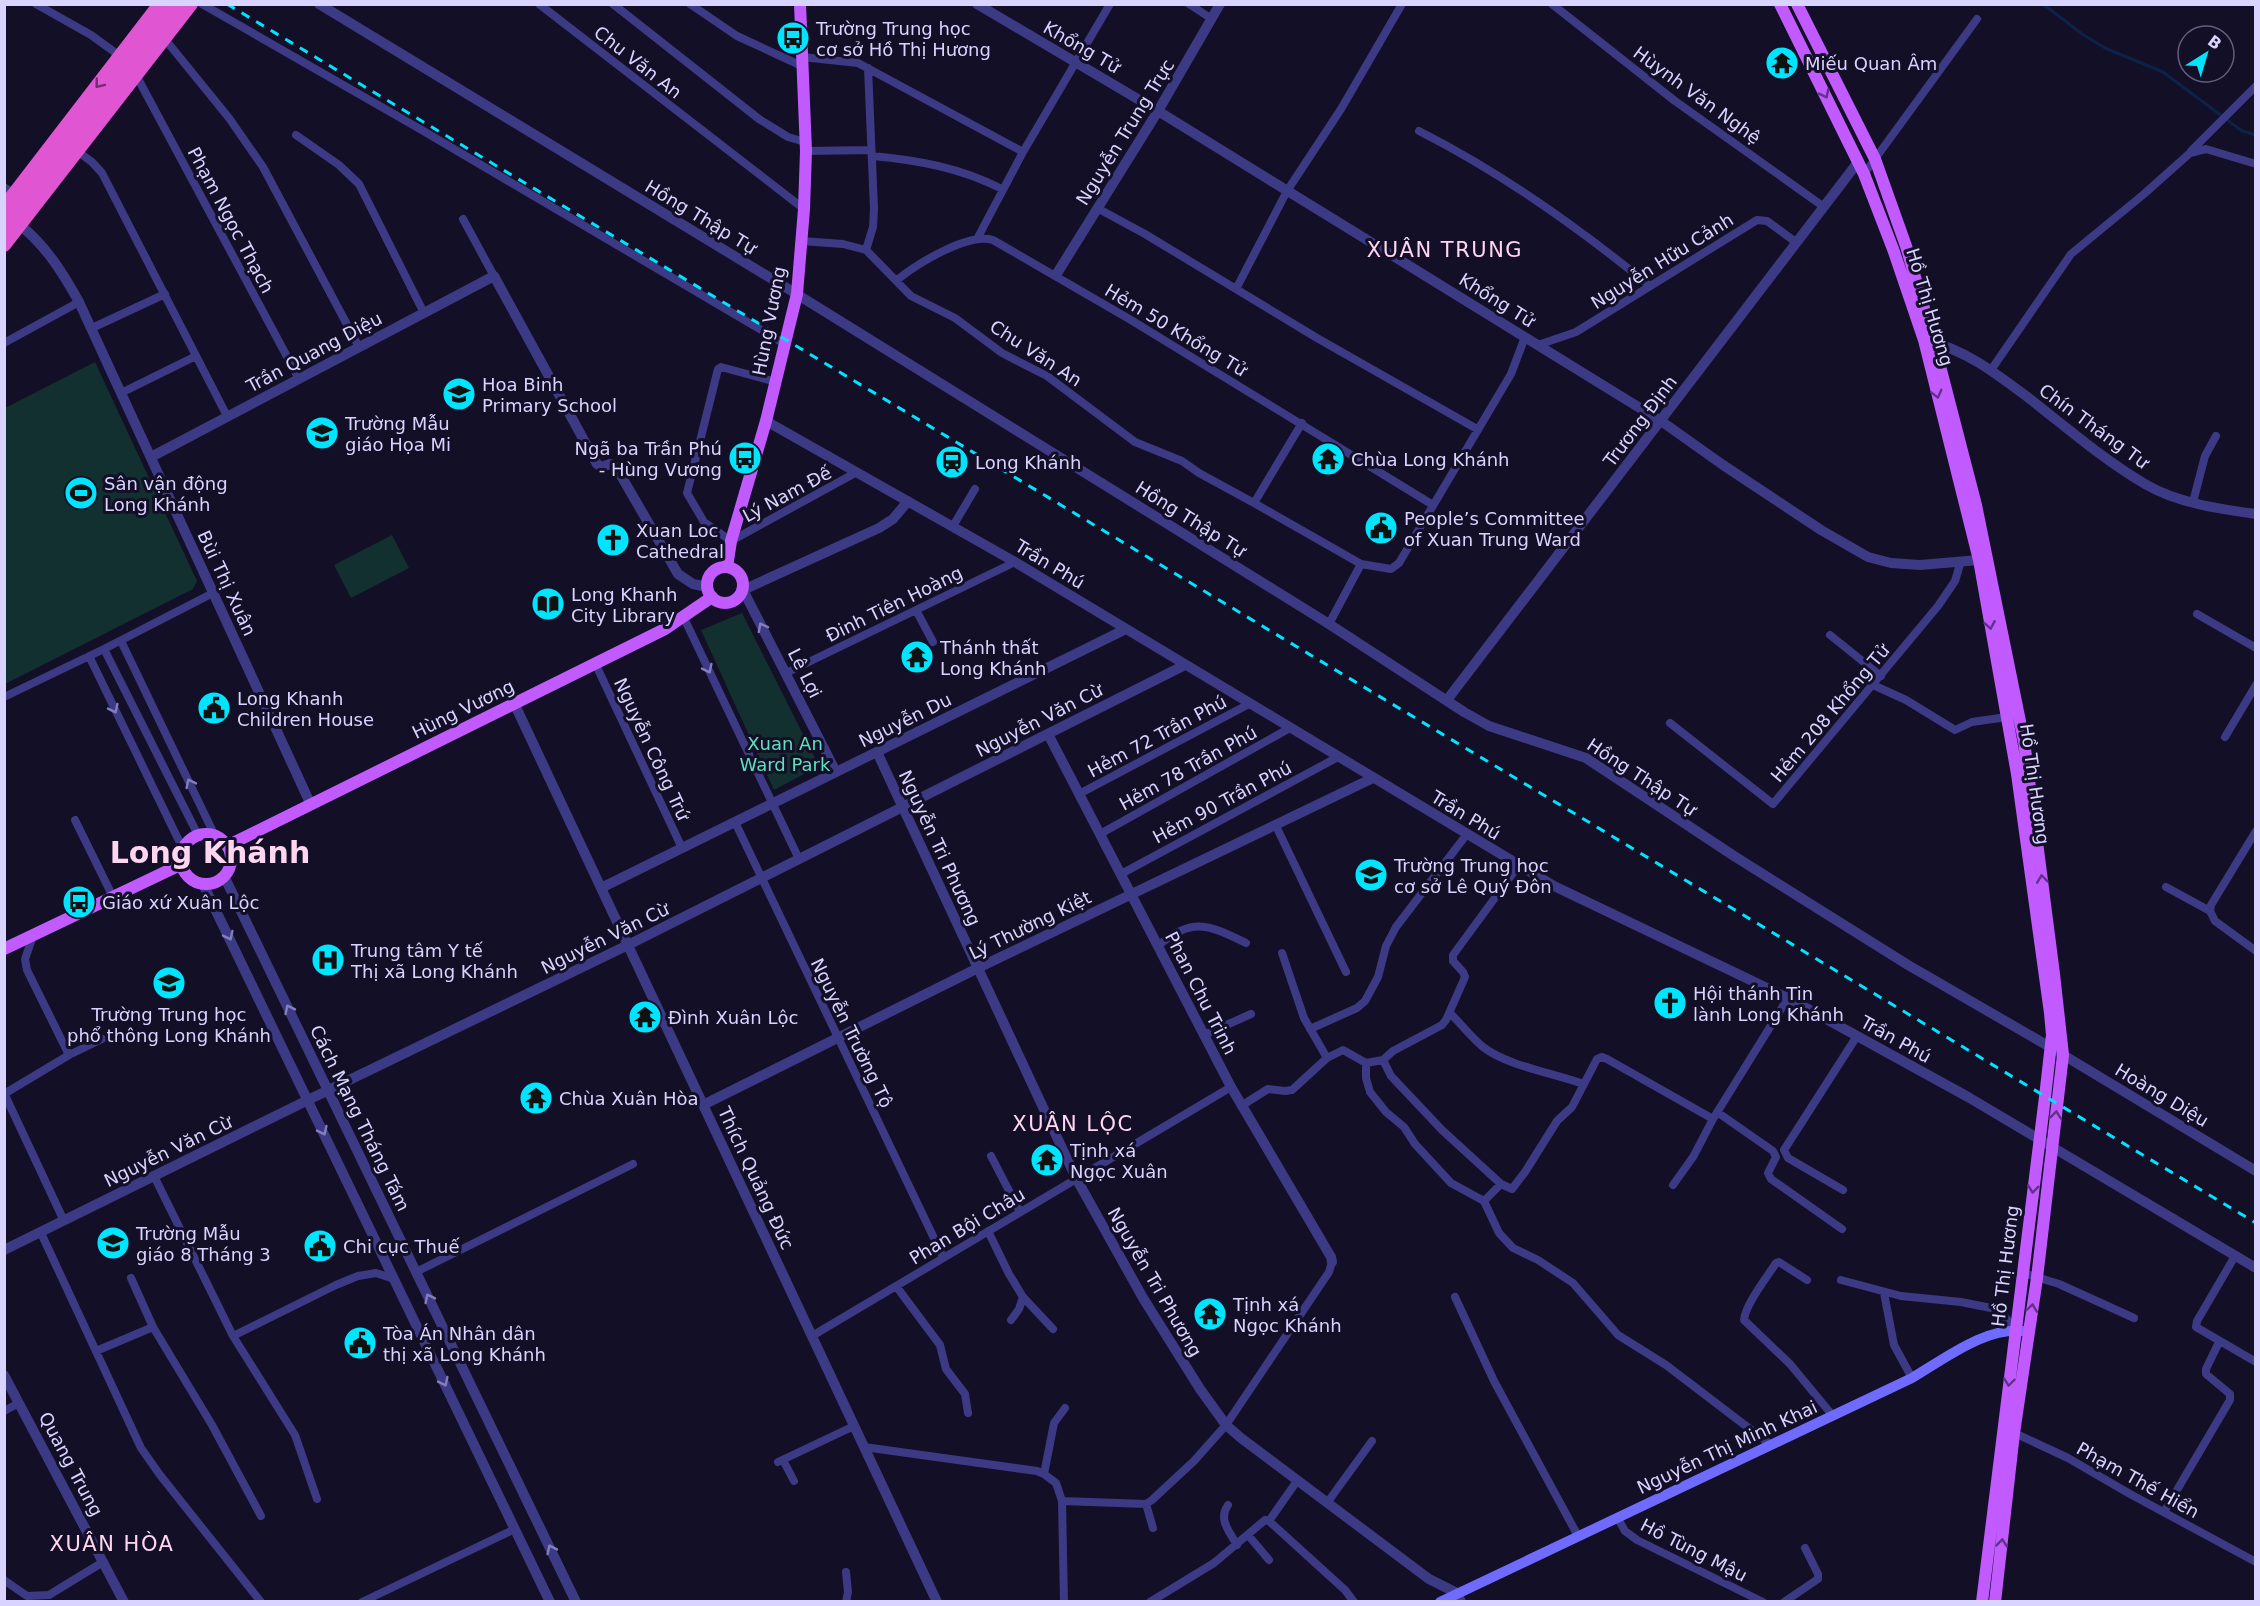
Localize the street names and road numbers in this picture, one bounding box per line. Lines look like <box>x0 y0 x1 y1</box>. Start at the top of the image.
street label: Khổng Tử <box>1040 17 1126 78</box>
street label: Chu Văn An <box>590 21 686 103</box>
street label: Hùynh Văn Nghệ <box>1629 42 1765 148</box>
street label: Nguyễn Trung Trực <box>1072 55 1178 209</box>
street label: Phạm Ngọc Thạch <box>184 143 278 297</box>
street label: Hồng Thập Tự <box>642 176 762 259</box>
street label: Nguyễn Hữu Cảnh <box>1587 209 1737 313</box>
street label: Hồ Thị Hương <box>1902 246 1958 368</box>
street label: Hùng Vương <box>748 264 790 378</box>
street label: Khổng Tử <box>1455 269 1540 332</box>
street label: Hẻm 50 Khổng Tử <box>1101 279 1252 381</box>
street label: Trần Quang Diệu <box>242 307 385 397</box>
street label: Chu Văn An <box>986 316 1086 390</box>
street label: Trương Định <box>1598 371 1681 471</box>
street label: Chín Tháng Tư <box>2035 379 2154 474</box>
street label: Lý Nam Đế <box>739 461 836 526</box>
street label: Hồng Thập Tự <box>1132 477 1251 562</box>
street label: Bùi Thị Xuân <box>193 527 261 639</box>
street label: Trần Phú <box>1010 535 1089 593</box>
street label: Đinh Tiên Hoàng <box>822 562 966 646</box>
street label: Hẻm 208 Khổng Tử <box>1766 639 1895 786</box>
street label: Lê Lợi <box>784 645 826 701</box>
street label: Hùng Vương <box>408 675 518 743</box>
street label: Nguyễn Công Trứ <box>610 675 695 825</box>
street label: Nguyễn Văn Cừ <box>972 678 1107 761</box>
street label: Nguyễn Du <box>855 689 955 751</box>
street label: Hẻm 72 Trần Phú <box>1084 691 1230 781</box>
street label: Hẻm 78 Trần Phú <box>1116 721 1260 815</box>
street label: Hồ Thị Hương <box>2016 722 2054 846</box>
street label: Hồng Thập Tự <box>1583 734 1702 821</box>
street label: Hẻm 90 Trần Phú <box>1149 757 1295 847</box>
street label: Nguyễn Tri Phương <box>895 767 985 929</box>
street label: Trần Phú <box>1426 786 1505 844</box>
street label: Lý Thường Kiệt <box>966 886 1094 964</box>
street label: Nguyễn Văn Cừ <box>538 897 674 978</box>
street label: Phan Chu Trinh <box>1161 928 1241 1058</box>
street label: Nguyễn Trường Tộ <box>807 955 897 1111</box>
street label: Trần Phú <box>1856 1011 1935 1067</box>
street label: Cách Mạng Tháng Tám <box>306 1022 414 1214</box>
street label: Hoàng Diệu <box>2111 1059 2213 1131</box>
street label: Thích Quảng Đức <box>713 1102 798 1253</box>
street label: Nguyễn Văn Cừ <box>101 1110 237 1191</box>
street label: Phan Bội Châu <box>905 1183 1029 1269</box>
street label: Nguyễn Tri Phương <box>1104 1204 1206 1360</box>
street label: Hồ Thị Hương <box>1987 1204 2023 1328</box>
street label: Nguyễn Thị Minh Khai <box>1633 1396 1821 1498</box>
street label: Quang Trung <box>35 1408 107 1520</box>
street label: Phạm Thế Hiển <box>2073 1438 2203 1522</box>
street label: Hồ Tùng Mậu <box>1637 1514 1751 1586</box>

